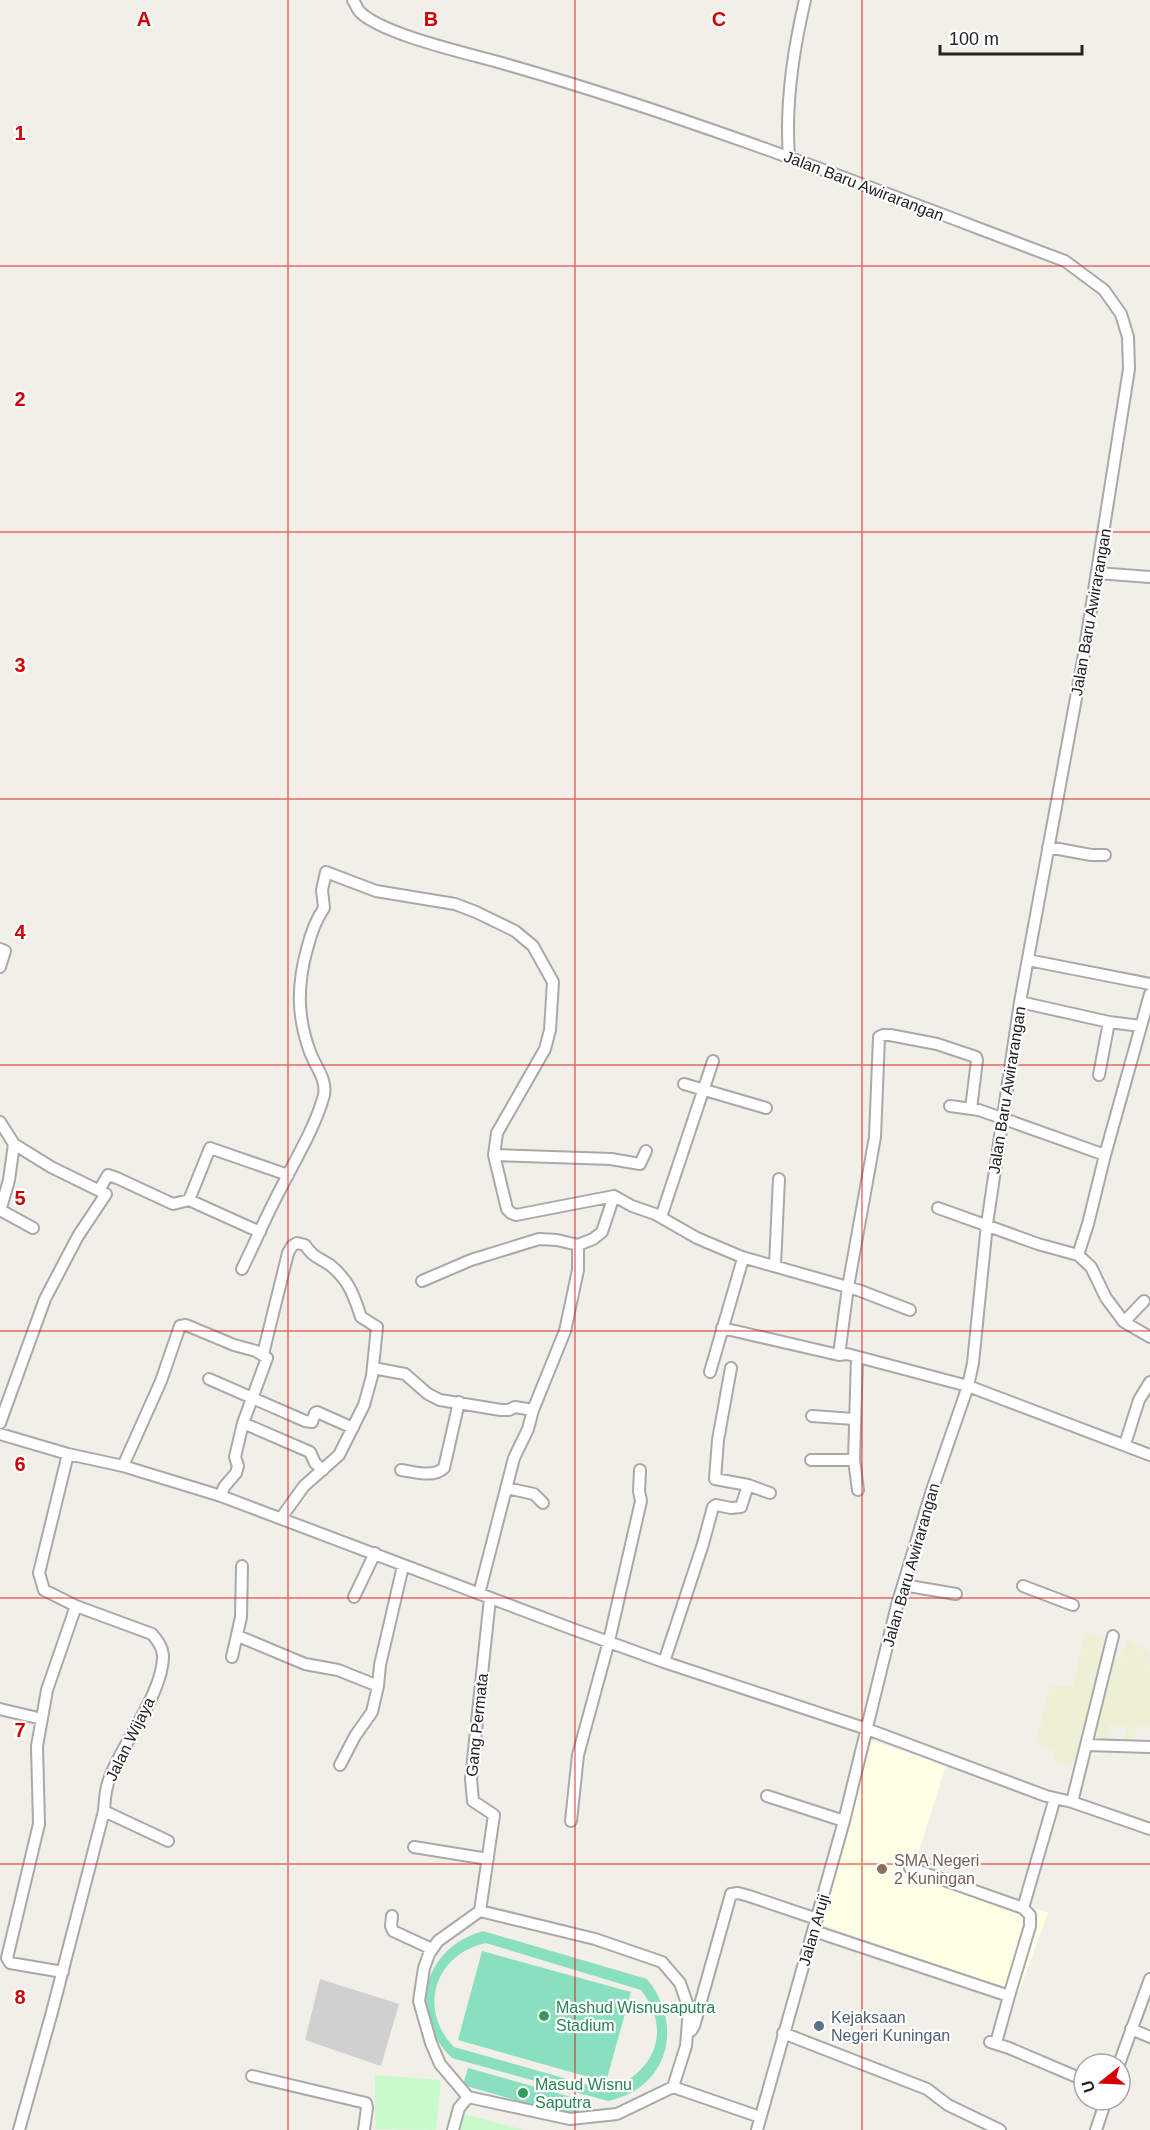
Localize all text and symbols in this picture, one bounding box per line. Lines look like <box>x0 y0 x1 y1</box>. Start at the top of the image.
text: A <box>137 8 151 30</box>
text: B <box>424 8 438 30</box>
text: C <box>712 8 726 30</box>
scale bar <box>940 18 1082 56</box>
text: 100 m <box>949 29 999 49</box>
text: 1 <box>14 122 26 144</box>
street label: Jalan Baru Awirarangan <box>782 148 946 224</box>
text: 2 <box>14 388 26 410</box>
street label: Jalan Baru Awirarangan <box>1068 527 1114 697</box>
text: 3 <box>14 654 26 676</box>
text: 4 <box>14 921 26 943</box>
street label: Jalan Baru Awirarangan <box>985 1005 1029 1175</box>
text: 5 <box>14 1187 26 1209</box>
text: 6 <box>14 1453 26 1475</box>
street label: Jalan Baru Awirarangan <box>879 1481 943 1649</box>
street label: Gang Permata <box>463 1672 491 1778</box>
street label: Jalan Wijaya <box>102 1694 158 1783</box>
text: 7 <box>14 1719 26 1741</box>
place label: SMA Negeri 2 Kuningan <box>894 1852 979 1887</box>
marker: SMA Negeri 2 Kuningan <box>875 1862 889 1876</box>
street label: Jalan Aruji <box>796 1892 832 1968</box>
text: 8 <box>14 1986 26 2008</box>
place label: Mashud Wisnusaputra Stadium <box>556 1999 715 2034</box>
marker: Mashud Wisnusaputra Stadium <box>537 2009 551 2023</box>
place label: Kejaksaan Negeri Kuningan <box>831 2009 950 2044</box>
marker: Kejaksaan Negeri Kuningan <box>812 2019 826 2033</box>
north arrow <box>1072 2052 1132 2112</box>
place label: Masud Wisnu Saputra <box>535 2076 632 2111</box>
text: U <box>1078 2078 1098 2095</box>
marker: Masud Wisnu Saputra <box>516 2086 530 2100</box>

